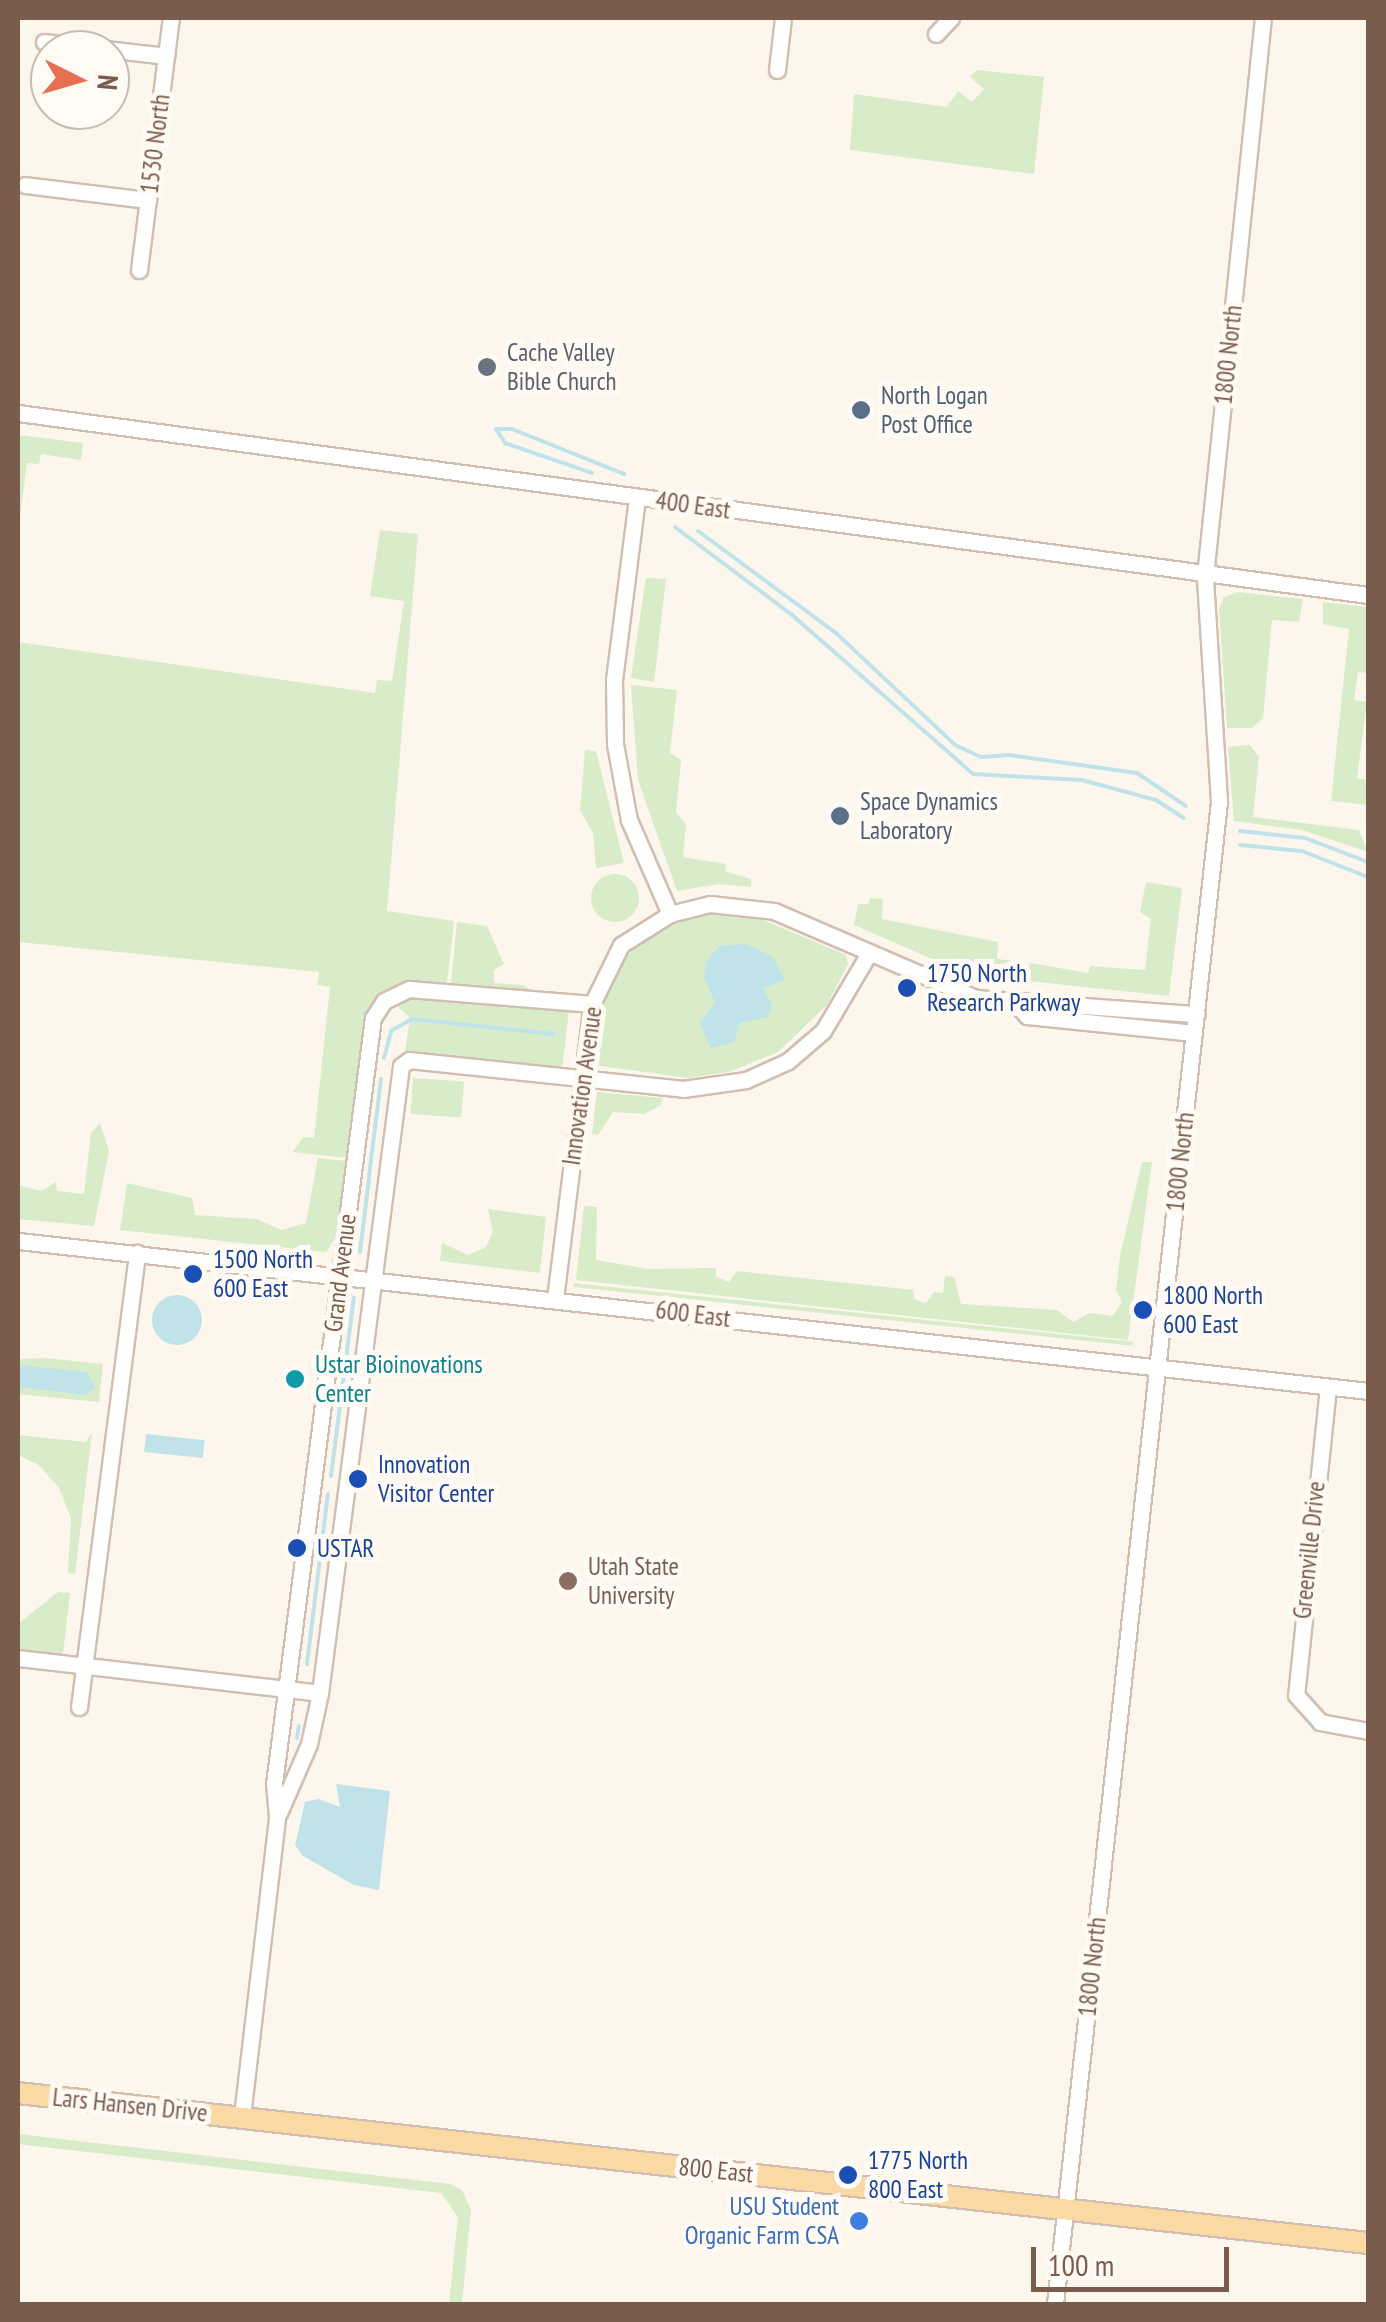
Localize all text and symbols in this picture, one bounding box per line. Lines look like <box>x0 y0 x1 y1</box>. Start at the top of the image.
north arrow <box>30 30 130 130</box>
text: N <box>89 73 127 92</box>
street label: 1530 North <box>134 93 176 195</box>
street label: 1800 North <box>1208 304 1248 406</box>
place label: Cache Valley Bible Church <box>507 338 617 397</box>
marker: Cache Valley Bible Church <box>476 356 498 378</box>
place label: North Logan Post Office <box>881 381 988 440</box>
marker: North Logan Post Office <box>850 399 872 421</box>
street label: 400 East <box>654 485 732 525</box>
place label: Space Dynamics Laboratory <box>860 787 998 846</box>
marker: Space Dynamics Laboratory <box>829 805 851 827</box>
place label: 1750 North Research Parkway <box>927 959 1080 1018</box>
marker: 1750 North Research Parkway <box>896 977 918 999</box>
street label: Innovation Avenue <box>556 1004 608 1168</box>
street label: 1800 North <box>1160 1111 1200 1213</box>
street label: Grand Avenue <box>318 1212 362 1334</box>
place label: 1500 North 600 East <box>213 1245 313 1304</box>
marker: 1500 North 600 East <box>182 1263 204 1285</box>
place label: 1800 North 600 East <box>1163 1281 1263 1340</box>
street label: 600 East <box>654 1295 732 1333</box>
marker: 1800 North 600 East <box>1132 1299 1154 1321</box>
place label: Ustar Bioinovations Center <box>315 1350 483 1409</box>
marker: Ustar Bioinovations Center <box>284 1368 306 1390</box>
place label: Innovation Visitor Center <box>378 1450 494 1509</box>
marker: Innovation Visitor Center <box>347 1468 369 1490</box>
street label: Greenville Drive <box>1287 1480 1331 1620</box>
place label: USTAR <box>317 1533 374 1563</box>
marker: USTAR <box>286 1537 308 1559</box>
place label: Utah State University <box>588 1552 679 1611</box>
marker: Utah State University <box>557 1570 579 1592</box>
street label: 1800 North <box>1072 1916 1112 2018</box>
street label: Lars Hansen Drive <box>51 2082 209 2128</box>
place label: 1775 North 800 East <box>868 2146 968 2205</box>
street label: 800 East <box>677 2151 755 2189</box>
marker: 1775 North 800 East <box>837 2164 859 2186</box>
place label: USU Student Organic Farm CSA <box>684 2192 839 2251</box>
marker: USU Student Organic Farm CSA <box>848 2210 870 2232</box>
scale bar <box>1036 2227 1234 2289</box>
text: 100 m <box>1048 2245 1114 2284</box>

